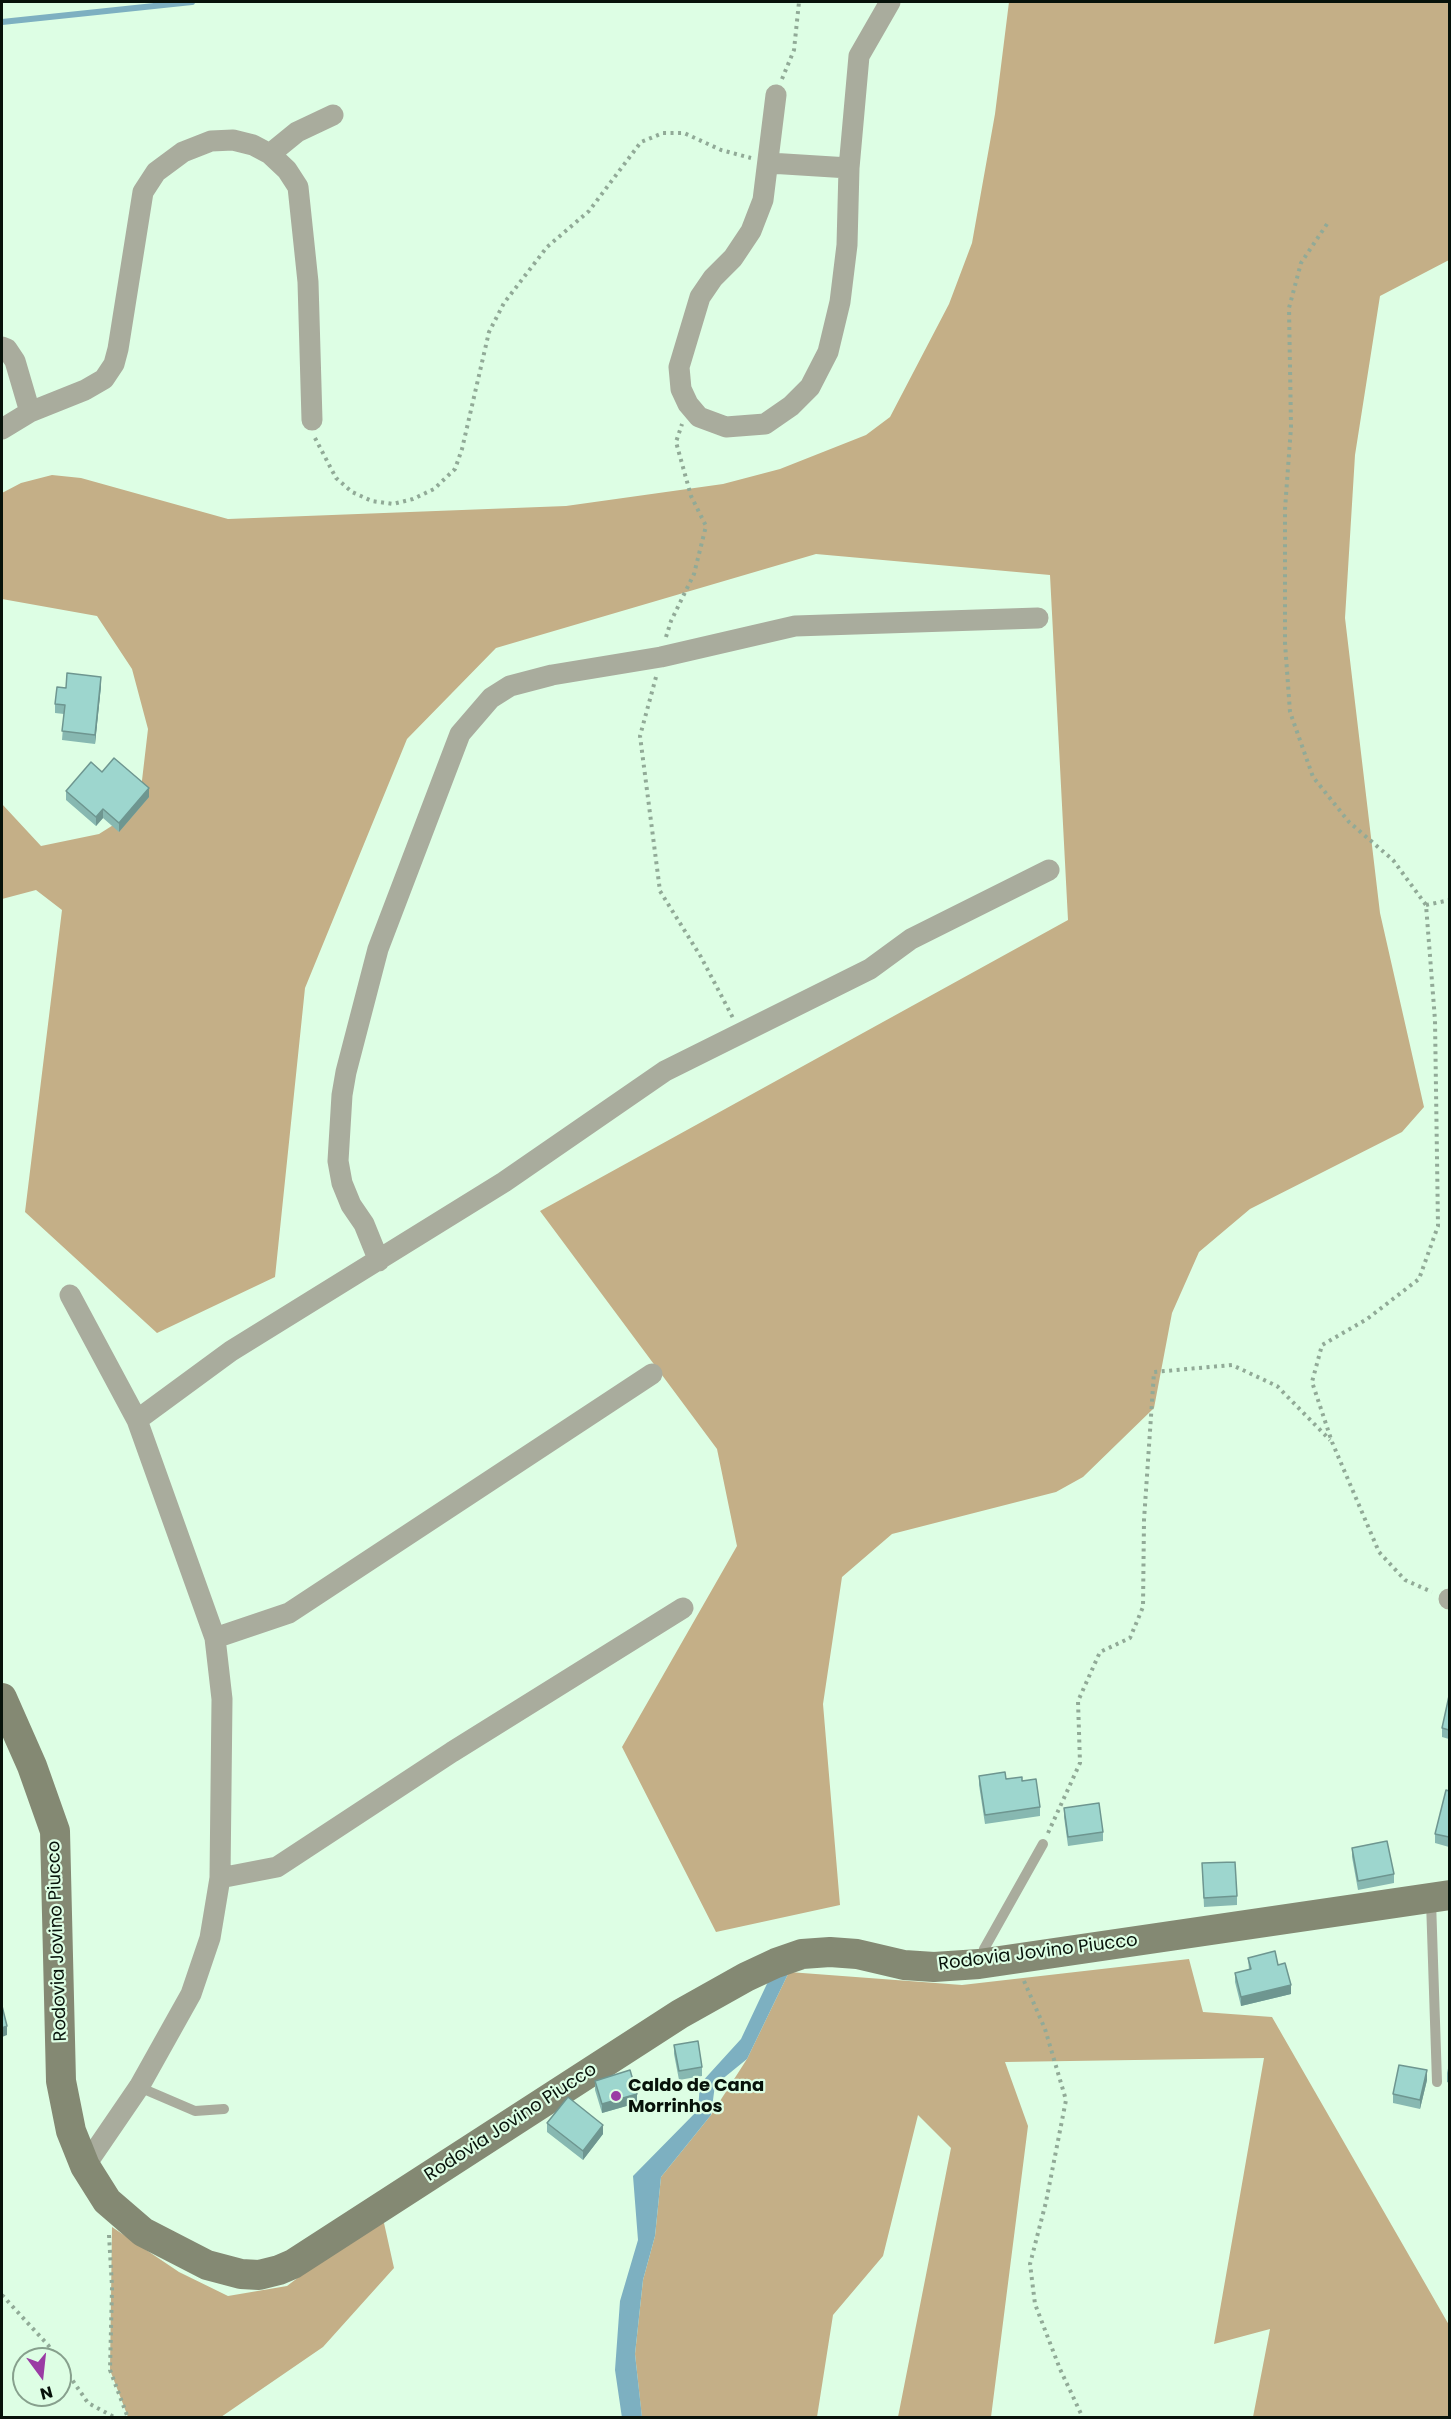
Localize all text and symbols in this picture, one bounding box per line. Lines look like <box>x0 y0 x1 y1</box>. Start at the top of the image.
street label: Rodovia Jovino Piucco <box>44 1840 72 2042</box>
street label: Rodovia Jovino Piucco <box>937 1930 1139 1976</box>
street label: Rodovia Jovino Piucco <box>421 2059 601 2187</box>
place label: Caldo de Cana Morrinhos <box>628 2075 764 2118</box>
marker: Caldo de Cana Morrinhos <box>609 2089 623 2103</box>
north arrow <box>12 2347 72 2407</box>
text: N <box>37 2380 55 2406</box>

